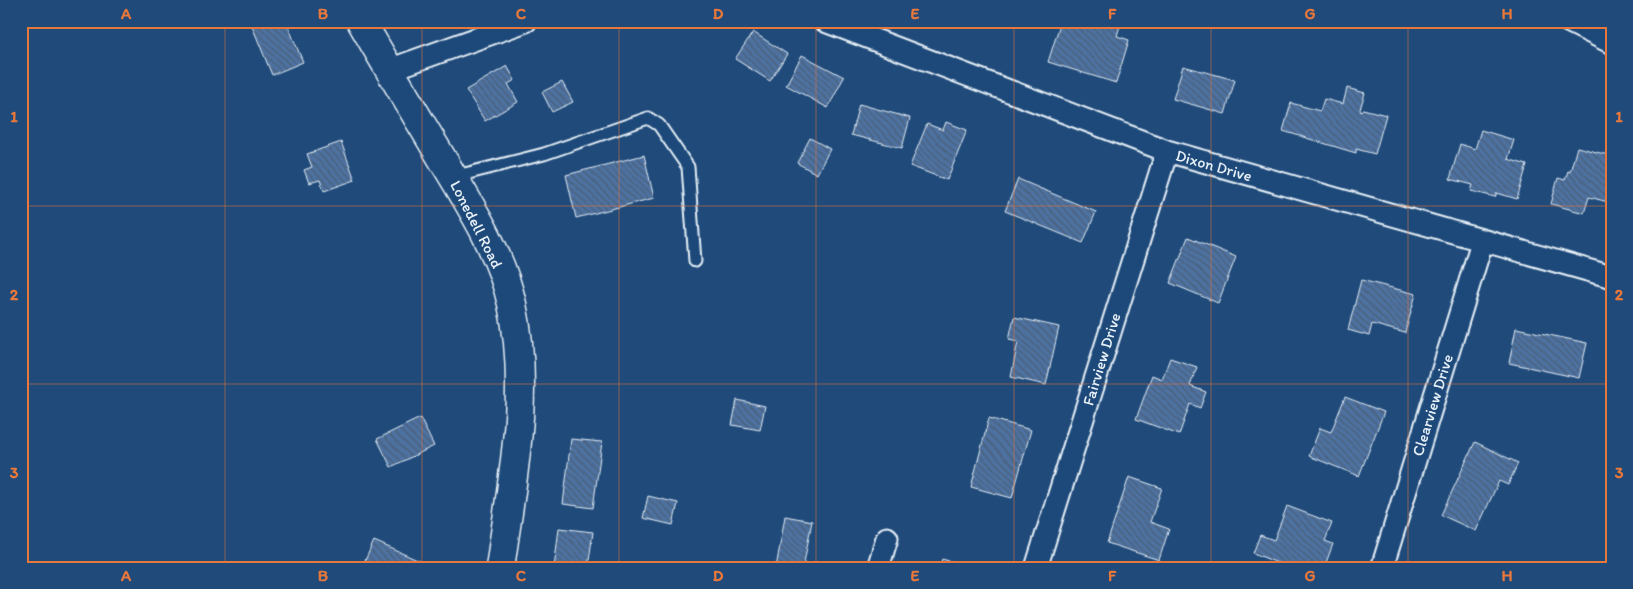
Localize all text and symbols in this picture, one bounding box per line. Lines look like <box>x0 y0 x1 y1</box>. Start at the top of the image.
text: A <box>120 4 132 23</box>
text: B <box>318 4 329 23</box>
text: C <box>516 4 527 23</box>
text: D <box>713 4 724 23</box>
text: E <box>911 4 920 23</box>
text: F <box>1108 4 1117 23</box>
text: G <box>1304 4 1316 23</box>
text: H <box>1501 4 1513 23</box>
text: 1 <box>10 107 18 126</box>
text: 1 <box>1615 107 1623 126</box>
street label: Dixon Drive <box>1174 146 1254 185</box>
street label: Lonedell Road <box>446 177 507 272</box>
text: 2 <box>10 285 19 304</box>
text: 2 <box>1615 285 1624 304</box>
street label: Fairview Drive <box>1078 310 1125 408</box>
street label: Clearview Drive <box>1408 352 1457 459</box>
text: 3 <box>10 463 19 482</box>
text: 3 <box>1615 463 1624 482</box>
text: A <box>120 566 132 585</box>
text: B <box>318 566 329 585</box>
text: C <box>516 566 527 585</box>
text: D <box>713 566 724 585</box>
text: E <box>911 566 920 585</box>
text: F <box>1108 566 1117 585</box>
text: G <box>1304 566 1316 585</box>
text: H <box>1501 566 1513 585</box>

